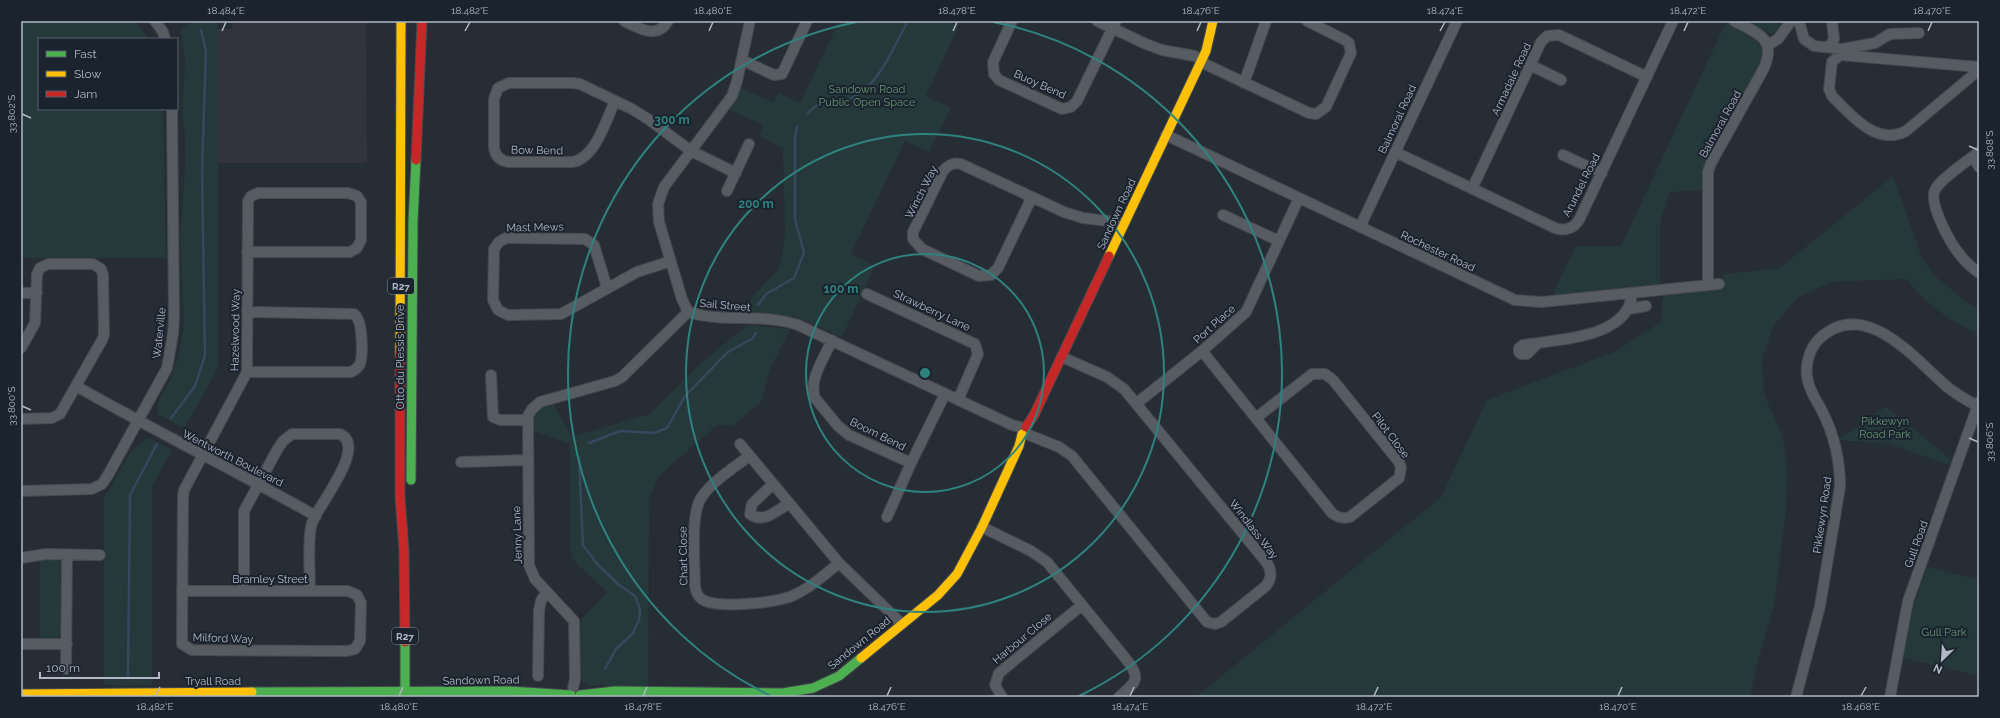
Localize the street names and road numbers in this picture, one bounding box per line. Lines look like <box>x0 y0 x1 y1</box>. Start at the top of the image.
street label: Armadale Road <box>1489 41 1534 118</box>
street label: Buoy Bend <box>1012 67 1068 102</box>
street label: Balmoral Road <box>1376 82 1419 156</box>
street label: Balmoral Road <box>1697 88 1744 160</box>
street label: Bow Bend <box>511 144 563 157</box>
street label: Arundel Road <box>1560 151 1603 219</box>
street label: Winch Way <box>903 163 940 221</box>
street label: Sandown Road <box>1094 177 1139 252</box>
street label: Mast Mews <box>506 221 564 234</box>
street label: Rochester Road <box>1399 229 1477 274</box>
road number: R27 <box>388 278 414 294</box>
street label: Strawberry Lane <box>891 287 973 334</box>
street label: Hazelwood Way <box>228 289 243 371</box>
street label: Sail Street <box>699 297 751 314</box>
street label: Port Place <box>1191 302 1238 347</box>
street label: Otto du Plessis Drive <box>394 304 407 409</box>
street label: Waterville <box>150 306 169 359</box>
street label: Pilot Close <box>1369 410 1412 461</box>
street label: Boom Bend <box>848 415 908 454</box>
street label: Wentworth Boulevard <box>180 427 285 490</box>
street label: Pikkewyn Road <box>1811 476 1834 554</box>
street label: Windlass Way <box>1226 497 1281 562</box>
street label: Jenny Lane <box>510 505 525 564</box>
street label: Gull Road <box>1902 519 1931 570</box>
street label: Chart Close <box>676 526 691 586</box>
street label: Bramley Street <box>232 573 308 586</box>
street label: Harbour Close <box>990 610 1055 667</box>
street label: Sandown Road <box>825 614 893 673</box>
road number: R27 <box>392 628 418 644</box>
street label: Milford Way <box>192 631 254 646</box>
street label: Sandown Road <box>442 673 520 688</box>
street label: Tryall Road <box>185 675 241 688</box>

